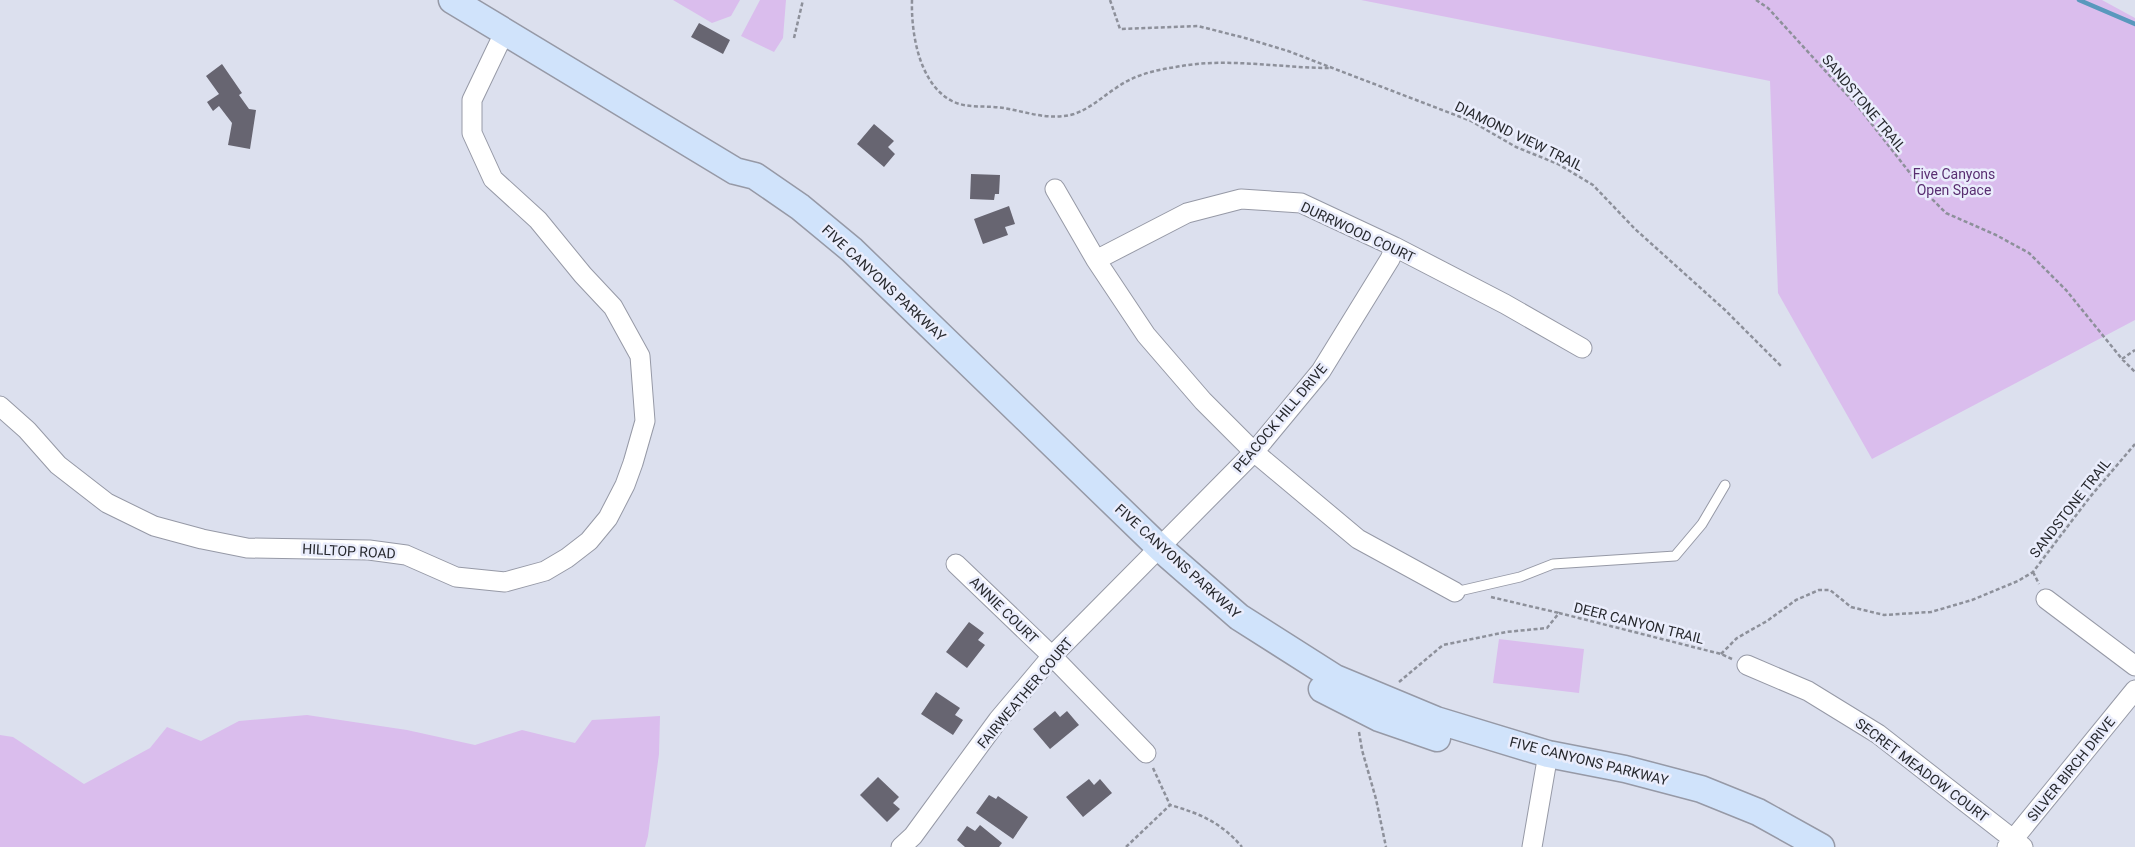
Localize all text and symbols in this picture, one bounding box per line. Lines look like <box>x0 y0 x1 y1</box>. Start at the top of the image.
street label: SANDSTONE TRAIL <box>1819 51 1909 155</box>
street label: DIAMOND VIEW TRAIL <box>1452 98 1586 174</box>
park label: Five Canyons Open Space <box>1913 166 1995 198</box>
street label: DURRWOOD COURT <box>1298 199 1418 266</box>
street label: FIVE CANYONS PARKWAY <box>819 222 949 345</box>
street label: PEACOCK HILL DRIVE <box>1230 360 1330 476</box>
street label: SANDSTONE TRAIL <box>2026 455 2114 561</box>
street label: FIVE CANYONS PARKWAY <box>1112 501 1244 622</box>
street label: HILLTOP ROAD <box>302 541 396 561</box>
street label: ANNIE COURT <box>967 573 1042 647</box>
street label: DEER CANYON TRAIL <box>1572 599 1706 647</box>
street label: FAIRWEATHER COURT <box>974 634 1076 752</box>
street label: SILVER BIRCH DRIVE <box>2024 714 2118 824</box>
street label: SECRET MEADOW COURT <box>1853 715 1992 826</box>
street label: FIVE CANYONS PARKWAY <box>1508 734 1671 789</box>

